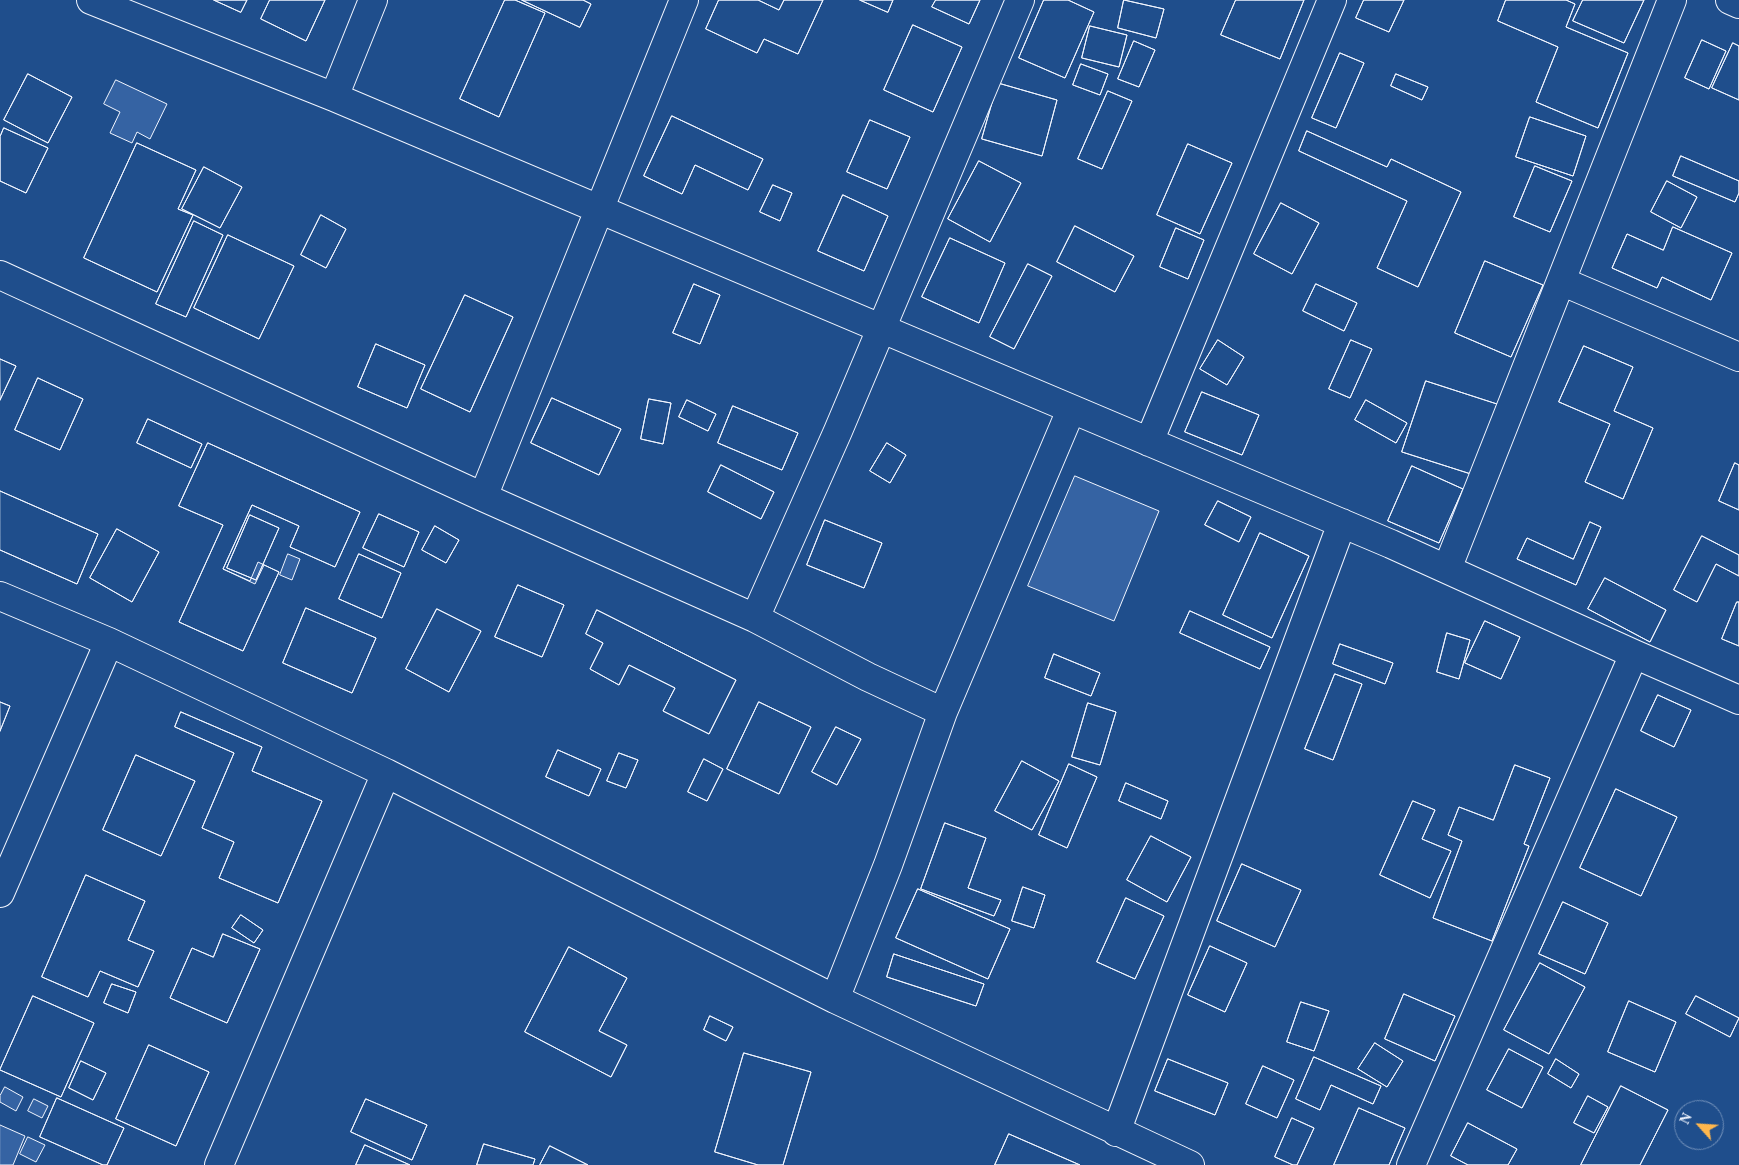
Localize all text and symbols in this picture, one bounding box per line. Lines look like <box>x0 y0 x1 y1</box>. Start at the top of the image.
north arrow <box>1674 1100 1724 1150</box>
text: N <box>1677 1111 1695 1126</box>

